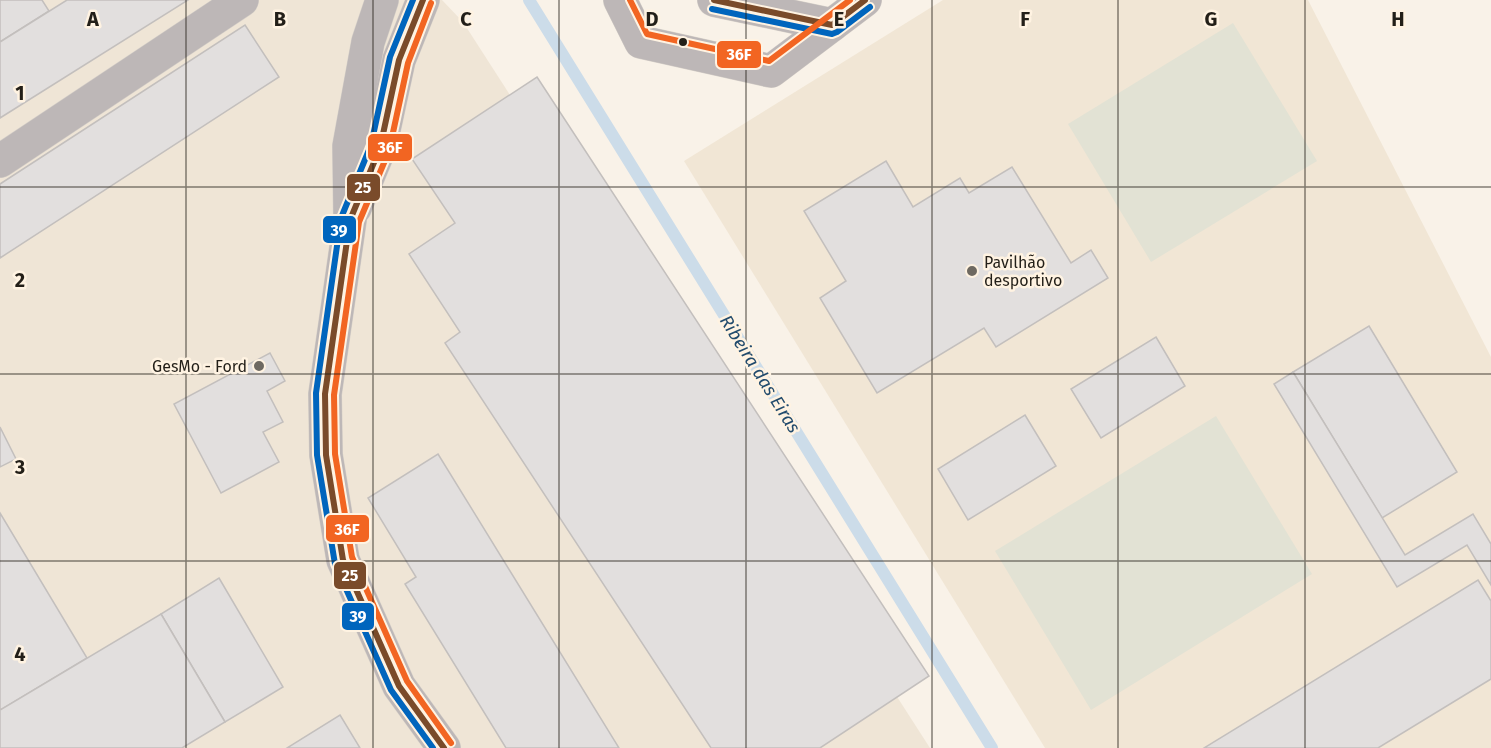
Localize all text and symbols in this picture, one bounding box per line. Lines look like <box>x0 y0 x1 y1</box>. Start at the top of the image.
text: A <box>86 7 100 31</box>
text: B <box>274 7 286 31</box>
text: C <box>460 7 472 31</box>
text: D <box>645 7 659 31</box>
text: E <box>834 7 844 31</box>
text: F <box>1020 7 1030 31</box>
text: G <box>1205 7 1217 31</box>
text: H <box>1391 7 1405 31</box>
unlabelled marker <box>677 36 689 48</box>
line badge: 36F <box>716 40 762 69</box>
text: 36F <box>725 45 752 64</box>
text: 1 <box>15 81 25 105</box>
line badge: 36F <box>367 133 413 162</box>
text: 36F <box>376 138 403 157</box>
line badge: 25 <box>346 173 381 202</box>
text: 25 <box>355 178 372 197</box>
line badge: 39 <box>322 215 357 244</box>
text: 39 <box>329 221 348 240</box>
place label: Pavilhão desportivo <box>984 253 1062 290</box>
marker: Pavilhão desportivo <box>965 264 979 278</box>
text: 2 <box>15 268 25 292</box>
water label: Ribeira das Eiras <box>715 311 805 437</box>
place label: GesMo - Ford <box>152 357 247 376</box>
marker: GesMo - Ford <box>252 359 266 373</box>
text: 3 <box>14 455 25 479</box>
line badge: 36F <box>325 514 370 543</box>
text: 36F <box>333 520 360 539</box>
line badge: 25 <box>333 561 367 590</box>
text: 25 <box>342 566 359 585</box>
line badge: 39 <box>341 602 375 631</box>
text: 39 <box>348 607 367 626</box>
text: 4 <box>14 642 26 666</box>

